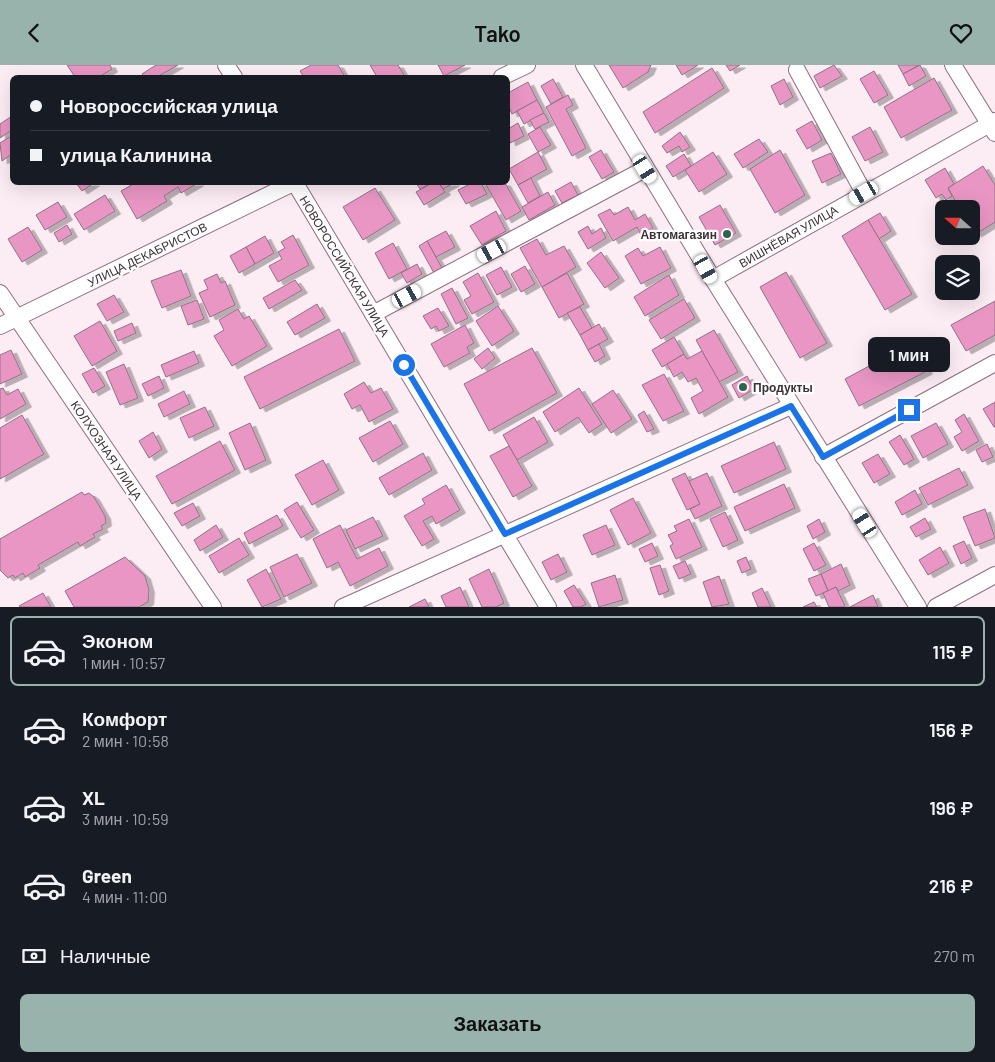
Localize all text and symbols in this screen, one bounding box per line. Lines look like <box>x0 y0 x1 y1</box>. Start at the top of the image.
icon: back <box>20 19 48 47</box>
icon: heart <box>947 19 975 47</box>
text: Tako <box>474 20 521 46</box>
text: Новороссийская улица <box>60 94 278 117</box>
text: улица Калинина <box>60 143 212 166</box>
car <box>630 152 659 186</box>
car <box>847 179 880 207</box>
street label: НОВОРОССИЙСКАЯ УЛИЦА <box>296 193 393 340</box>
north arrow <box>935 200 980 245</box>
map controls <box>935 200 980 300</box>
street label: ВИШНЁВАЯ УЛИЦА <box>736 202 840 271</box>
street label: УЛИЦА ДЕКАБРИСТОВ <box>85 219 209 290</box>
place label: Автомагазин <box>640 227 717 241</box>
marker: Автомагазин <box>721 228 733 240</box>
car <box>475 237 508 265</box>
car <box>692 252 719 286</box>
button: layers <box>935 255 980 300</box>
car <box>390 282 423 310</box>
callout: 1 мин <box>868 337 950 373</box>
text: 1 мин <box>889 345 929 364</box>
route start <box>393 354 415 376</box>
place label: Продукты <box>753 380 813 395</box>
marker: Продукты <box>737 381 749 393</box>
street label: КОЛХОЗНАЯ УЛИЦА <box>68 398 145 503</box>
route end <box>898 399 920 421</box>
car <box>850 506 879 540</box>
icon: car <box>22 629 67 674</box>
text: Эконом <box>82 629 153 652</box>
text: 115 ₽ <box>932 640 973 663</box>
text: 1 мин · 10:57 <box>82 653 165 672</box>
icon: car <box>22 707 67 752</box>
text: Комфорт <box>82 707 167 730</box>
text: 156 ₽ <box>929 718 973 741</box>
text: 2 мин · 10:58 <box>82 731 169 750</box>
icon: car <box>22 785 67 830</box>
text: XL <box>82 786 105 809</box>
text: 196 ₽ <box>929 796 973 819</box>
text: 3 мин · 10:59 <box>82 809 169 828</box>
icon: car <box>22 863 67 908</box>
text: Green <box>82 864 132 887</box>
text: 216 ₽ <box>929 874 973 897</box>
text: 4 мин · 11:00 <box>82 887 167 906</box>
icon: cash <box>20 942 48 970</box>
text: Наличные <box>60 944 151 967</box>
text: 270 m <box>933 946 975 965</box>
button: Заказать <box>20 994 975 1052</box>

